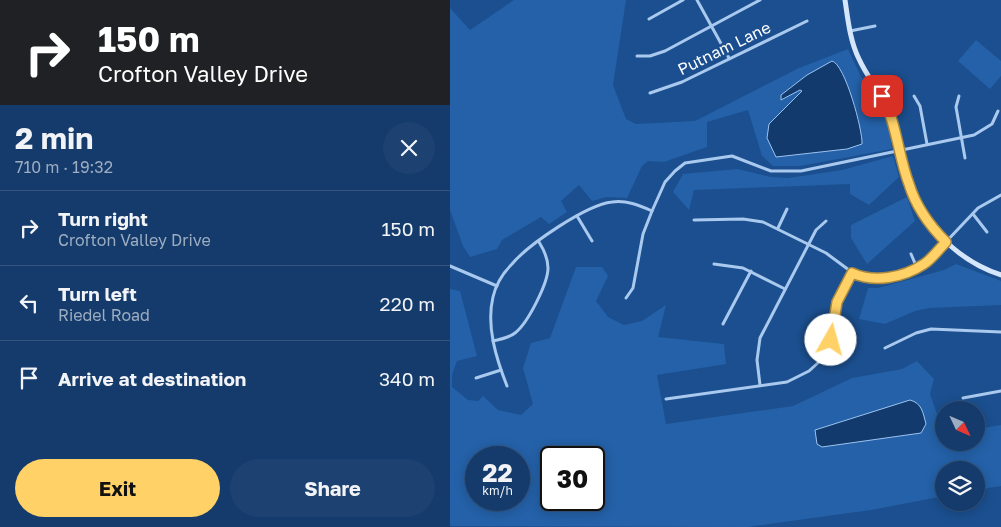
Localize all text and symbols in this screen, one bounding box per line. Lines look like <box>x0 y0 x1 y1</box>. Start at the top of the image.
street label: Putnam Lane <box>674 17 774 79</box>
text: 150 m <box>98 18 200 60</box>
icon: right <box>15 20 80 85</box>
text: Crofton Valley Drive <box>98 60 308 87</box>
pin <box>861 75 903 117</box>
icon: arrive <box>868 82 896 110</box>
text: 2 min <box>15 120 93 156</box>
button: close <box>383 122 435 174</box>
text: 710 m · 19:32 <box>15 157 113 177</box>
text: Turn right <box>58 207 148 230</box>
icon: right <box>15 214 43 242</box>
text: 150 m <box>381 217 435 240</box>
text: Crofton Valley Drive <box>58 230 211 250</box>
text: Turn left <box>58 282 137 305</box>
icon: left <box>15 289 43 317</box>
text: 220 m <box>380 292 435 315</box>
text: Riedel Road <box>58 305 150 325</box>
position arrow <box>804 313 856 365</box>
icon: arrive <box>15 364 43 392</box>
text: Arrive at destination <box>58 367 246 390</box>
text: 340 m <box>379 367 435 390</box>
north arrow <box>935 401 985 451</box>
map controls <box>935 401 985 511</box>
speed limit sign: 30 <box>540 446 605 511</box>
text: 22 <box>482 457 513 488</box>
button: Exit <box>15 459 220 517</box>
button: Share <box>230 459 435 517</box>
button: layers <box>935 461 985 511</box>
text: km/h <box>482 483 513 498</box>

